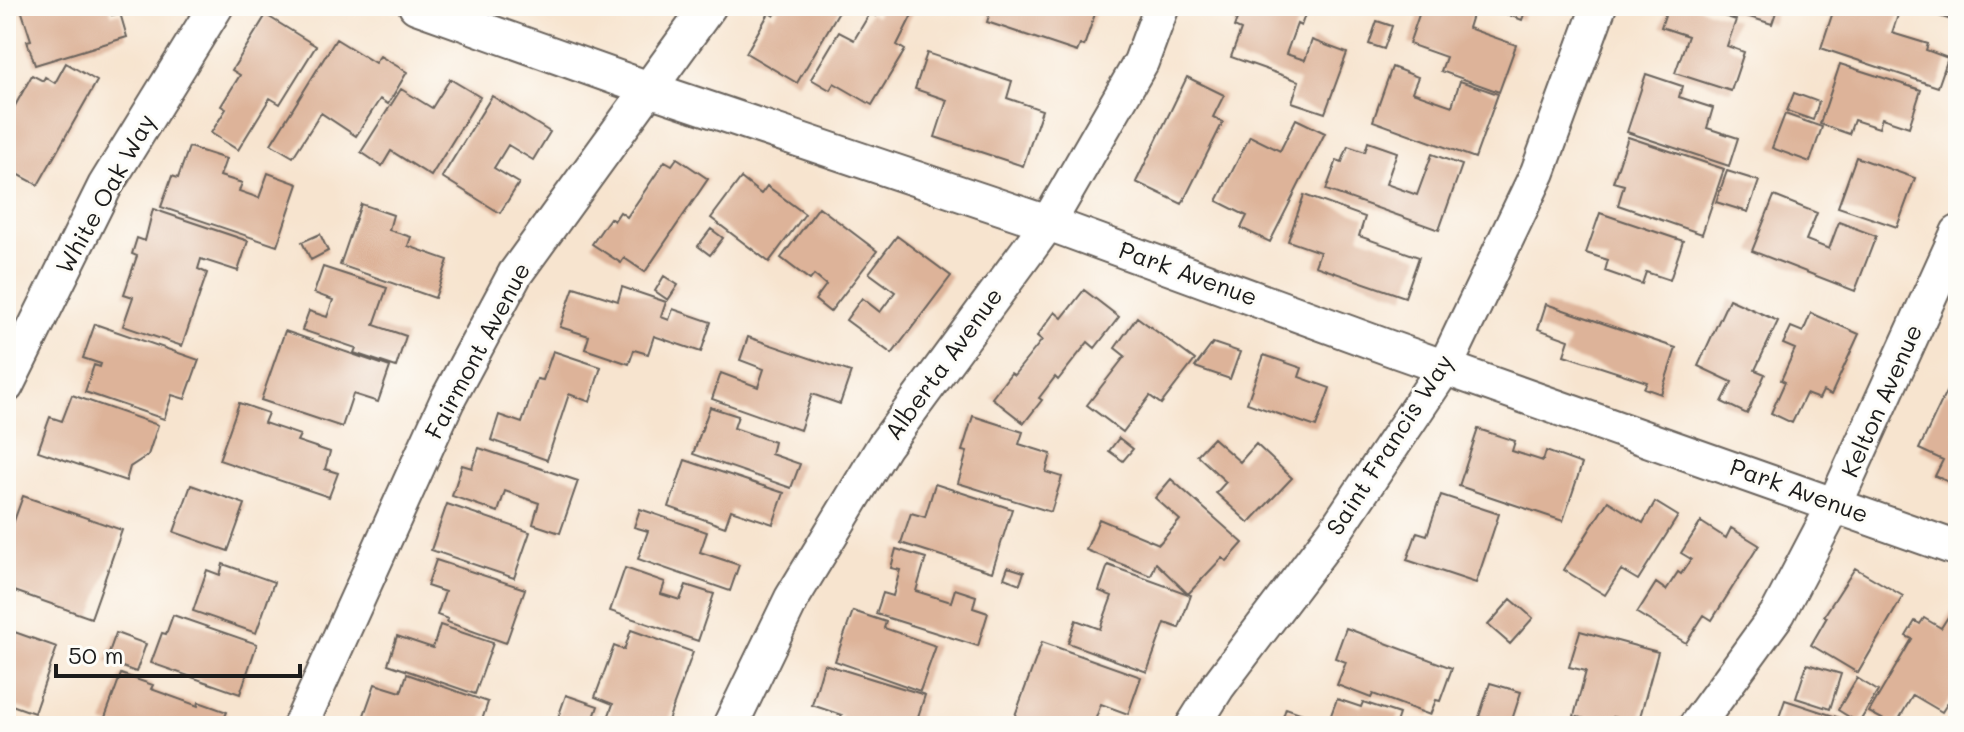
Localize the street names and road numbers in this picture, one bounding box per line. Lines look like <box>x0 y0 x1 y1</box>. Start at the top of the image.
street label: White Oak Way <box>48 108 161 279</box>
street label: Park Avenue <box>1115 233 1262 312</box>
street label: Fairmont Avenue <box>417 257 536 444</box>
street label: Alberta Avenue <box>877 281 1009 445</box>
street label: Kelton Avenue <box>1833 319 1928 482</box>
street label: Saint Francis Way <box>1318 348 1459 541</box>
street label: Park Avenue <box>1726 450 1873 529</box>

